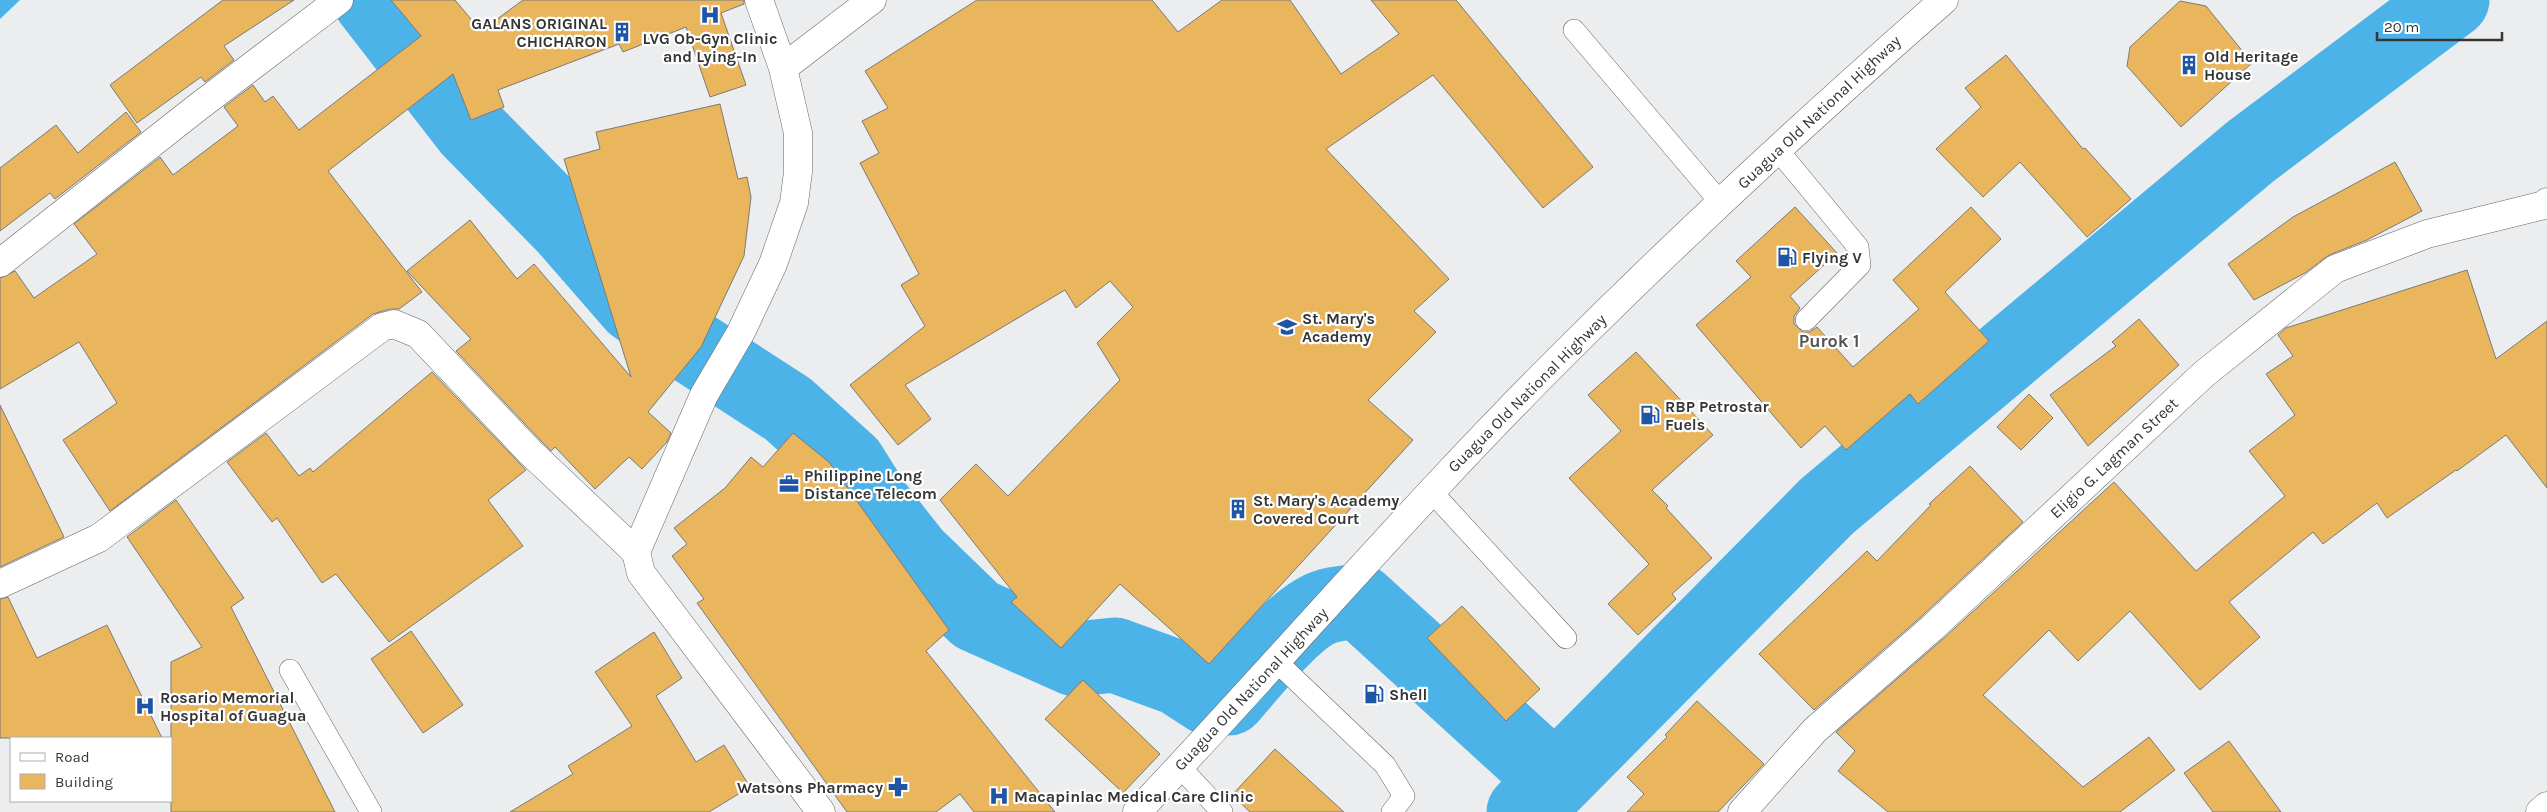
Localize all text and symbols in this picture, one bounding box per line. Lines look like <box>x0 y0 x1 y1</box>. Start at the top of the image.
hospital icon: LVG Ob-Gyn Clinic and Lying-In <box>699 4 721 26</box>
scale bar <box>2377 10 2502 42</box>
place label: GALANS ORIGINAL CHICHARON <box>471 14 607 51</box>
text: 20 m <box>2384 18 2419 36</box>
building icon: GALANS ORIGINAL CHICHARON <box>611 21 633 43</box>
place label: LVG Ob-Gyn Clinic and Lying-In <box>642 29 778 66</box>
street label: Guagua Old National Highway <box>1733 31 1905 193</box>
place label: Old Heritage House <box>2204 47 2298 84</box>
building icon: Old Heritage House <box>2178 54 2200 76</box>
fuel station icon: Flying V <box>1776 246 1798 268</box>
place label: Flying V <box>1802 248 1862 267</box>
place label: St. Mary's Academy <box>1302 309 1375 346</box>
street label: Guagua Old National Highway <box>1444 309 1611 476</box>
school or university icon: St. Mary's Academy <box>1276 316 1298 338</box>
district label: Purok 1 <box>1799 330 1859 352</box>
street label: Eligio G. Lagman Street <box>2046 394 2182 522</box>
place label: RBP Petrostar Fuels <box>1665 397 1770 434</box>
fuel station icon: RBP Petrostar Fuels <box>1639 404 1661 426</box>
place label: Philippine Long Distance Telecom <box>804 466 937 503</box>
office icon: Philippine Long Distance Telecom <box>778 473 800 495</box>
place label: St. Mary's Academy Covered Court <box>1253 491 1399 528</box>
building icon: St. Mary's Academy Covered Court <box>1227 498 1249 520</box>
street label: Guagua Old National Highway <box>1170 603 1332 775</box>
fuel station icon: Shell <box>1363 683 1385 705</box>
place label: Shell <box>1389 685 1427 704</box>
place label: Rosario Memorial Hospital of Guagua <box>160 688 306 725</box>
hospital icon: Rosario Memorial Hospital of Guagua <box>134 695 156 717</box>
legend <box>10 737 172 802</box>
text: Road <box>55 748 90 766</box>
text: Building <box>55 773 113 791</box>
pharmacy icon: Watsons Pharmacy <box>887 776 909 798</box>
place label: Watsons Pharmacy <box>737 778 883 797</box>
hospital icon: Macapinlac Medical Care Clinic <box>988 785 1010 807</box>
place label: Macapinlac Medical Care Clinic <box>1014 787 1253 806</box>

